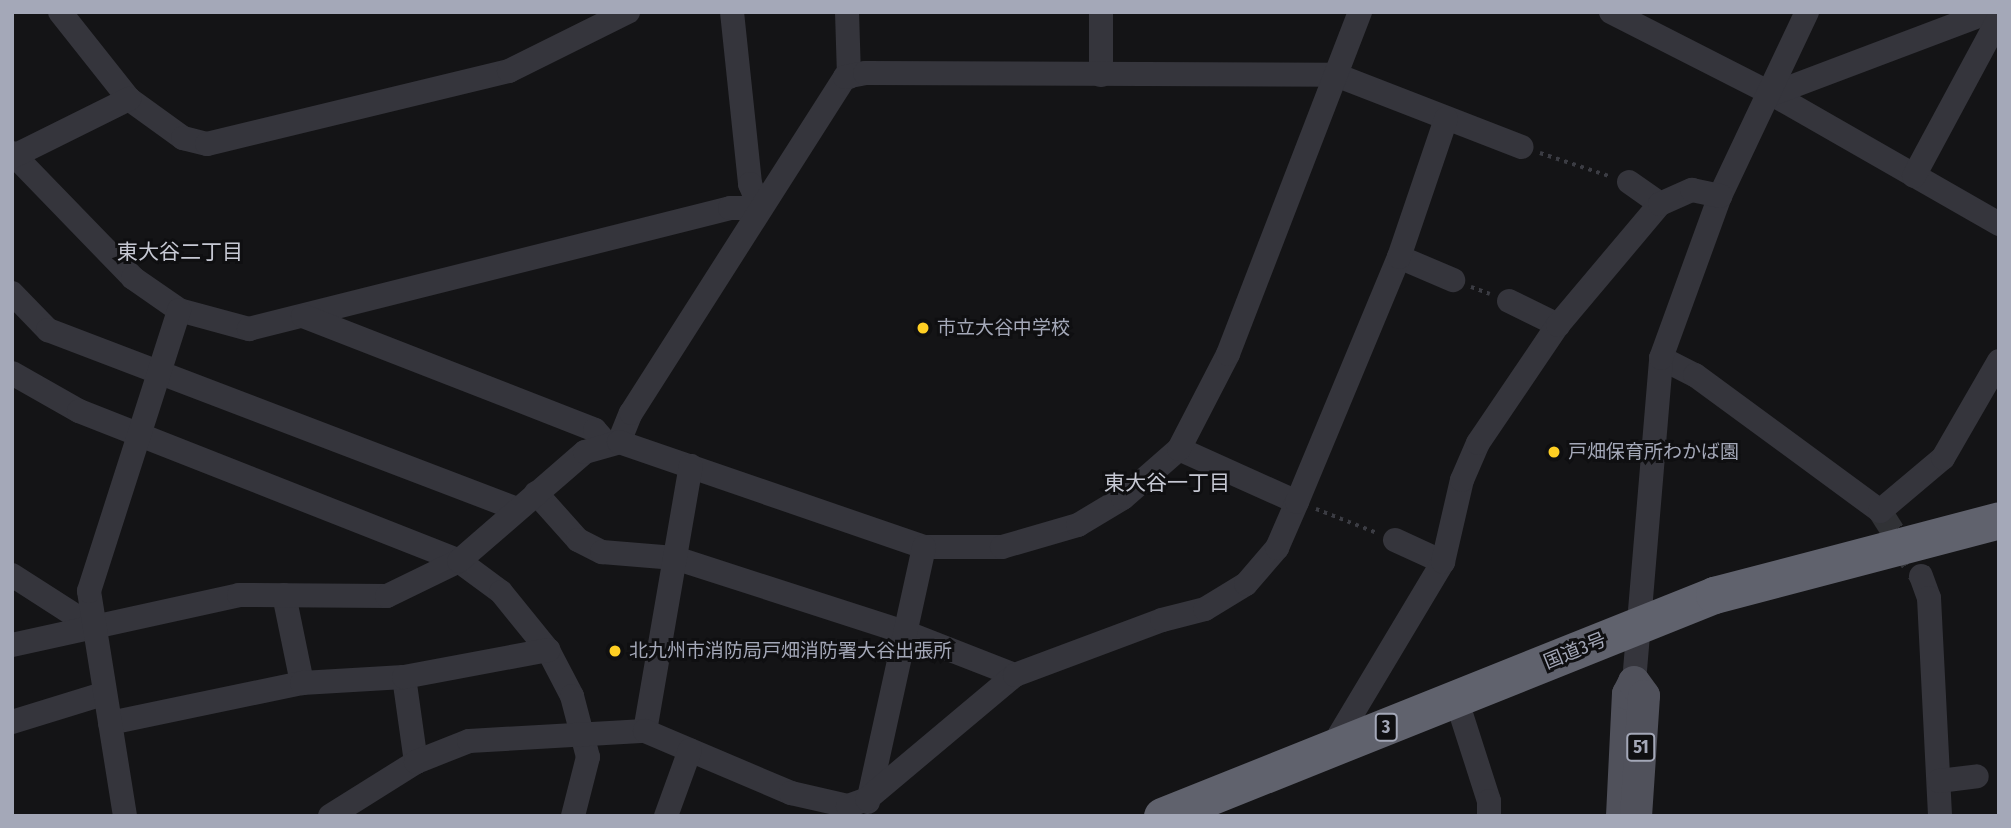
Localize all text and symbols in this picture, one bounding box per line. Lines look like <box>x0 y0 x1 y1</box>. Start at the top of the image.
district label: 東大谷二丁目 <box>117 239 243 265</box>
place label: 市立大谷中学校 <box>937 317 1070 339</box>
marker: 市立大谷中学校 <box>915 320 931 336</box>
place label: 戸畑保育所わかば園 <box>1568 441 1739 463</box>
marker: 戸畑保育所わかば園 <box>1546 444 1562 460</box>
district label: 東大谷一丁目 <box>1104 470 1230 496</box>
street label: 国道3号 <box>1540 628 1610 674</box>
place label: 北九州市消防局戸畑消防署大谷出張所 <box>629 640 952 662</box>
marker: 北九州市消防局戸畑消防署大谷出張所 <box>607 643 623 659</box>
road number: 3 <box>1374 712 1398 742</box>
road number: 51 <box>1625 732 1657 762</box>

